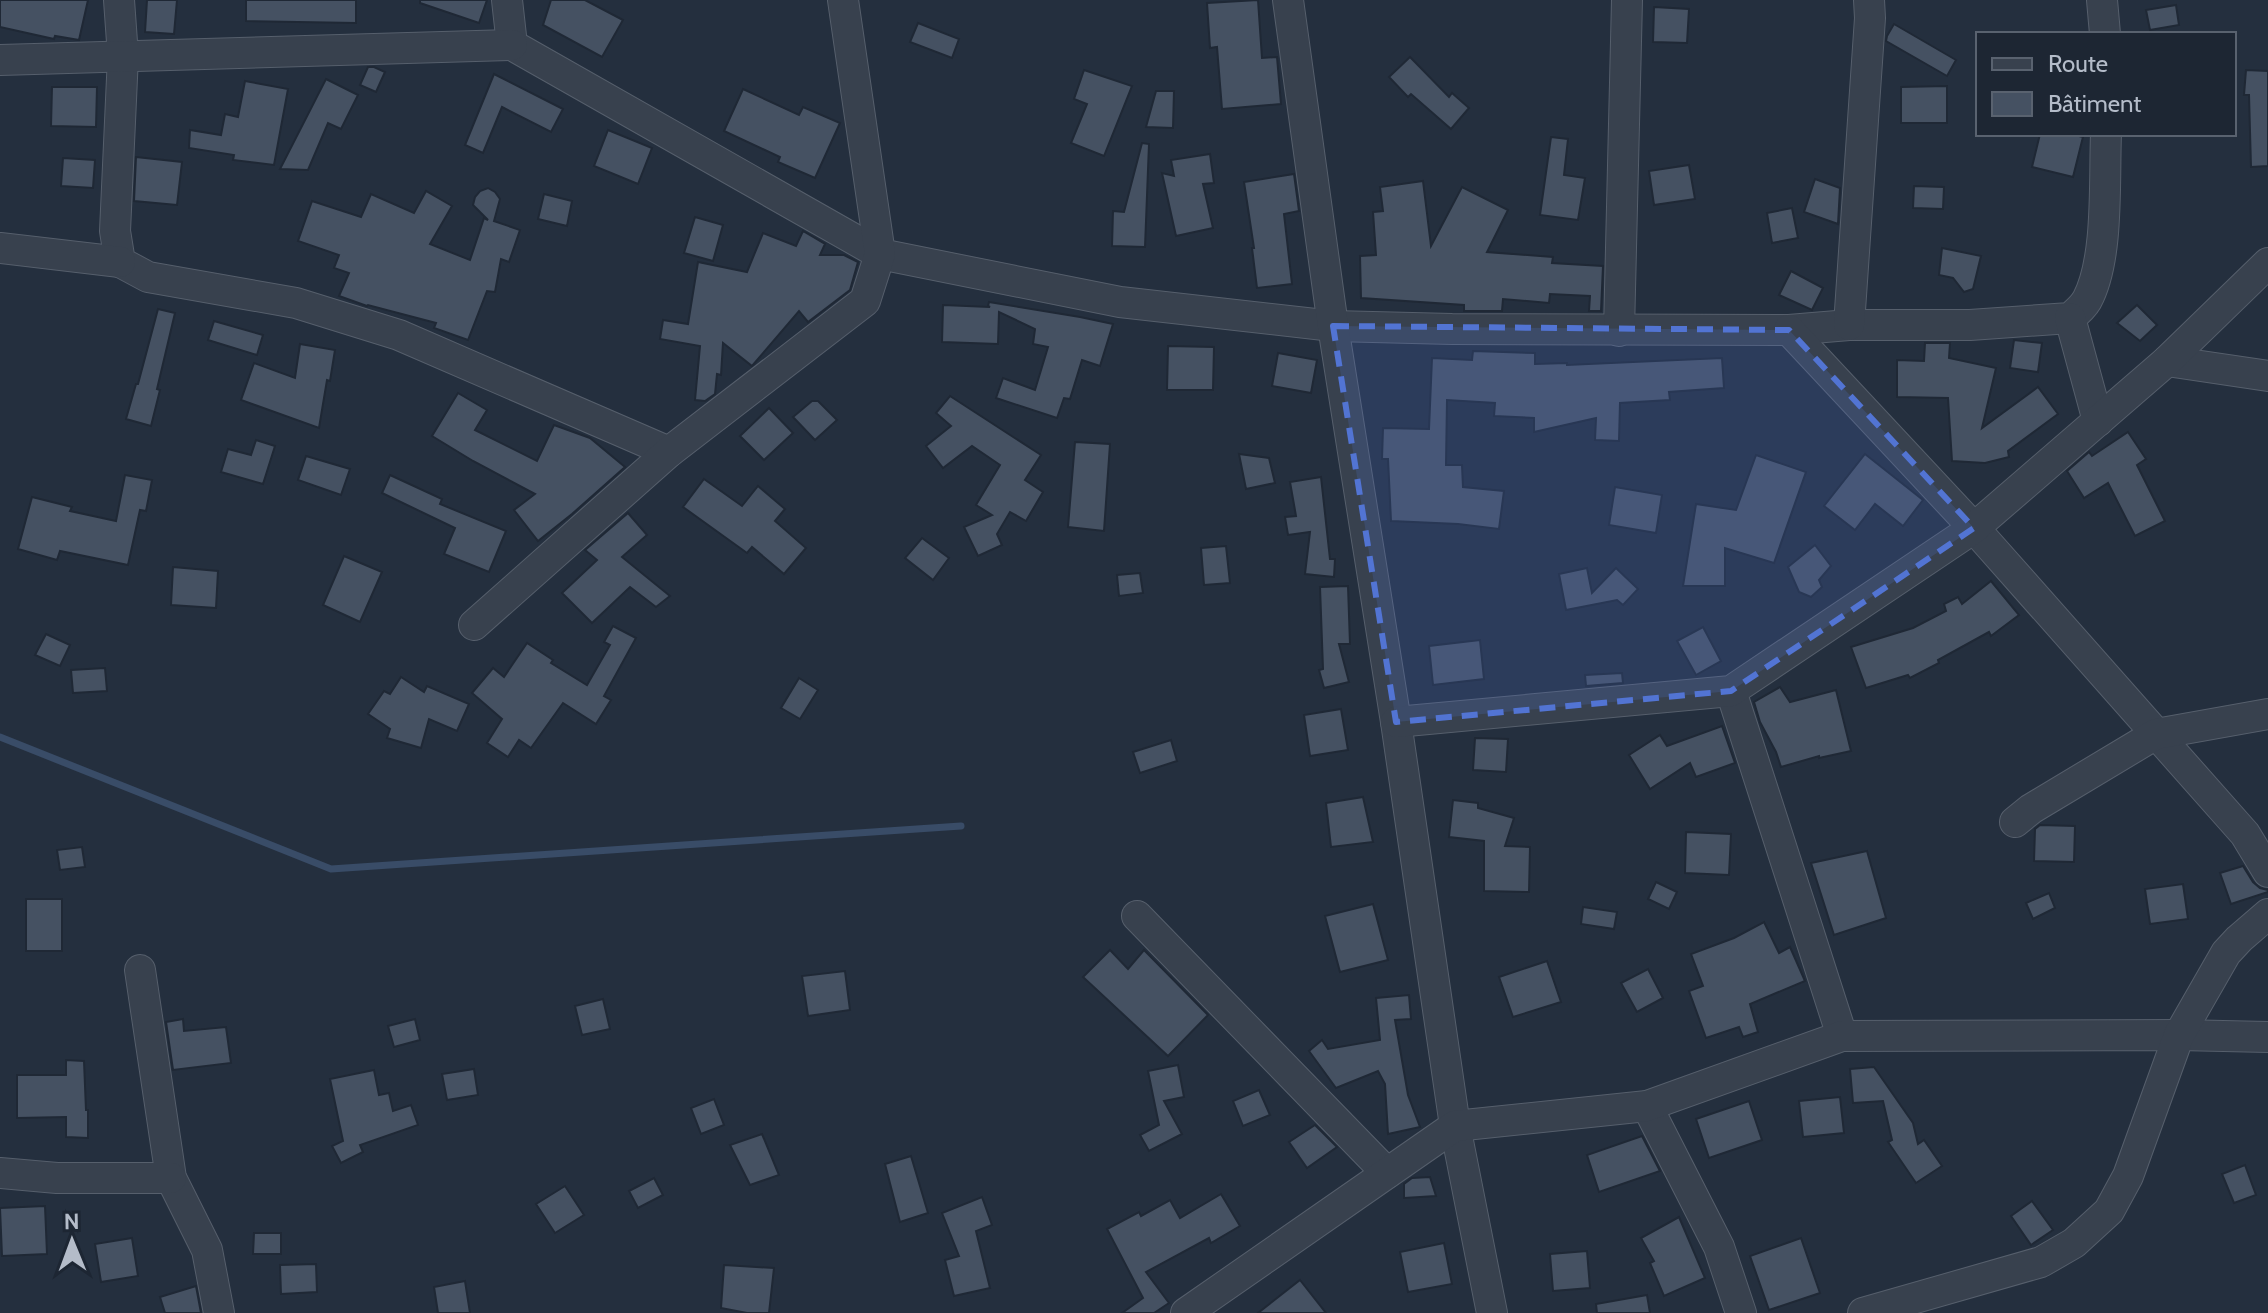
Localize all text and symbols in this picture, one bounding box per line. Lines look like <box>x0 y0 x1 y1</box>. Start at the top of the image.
legend <box>1976 32 2236 136</box>
text: Route <box>2048 49 2108 78</box>
text: Bâtiment <box>2048 89 2141 118</box>
north arrow <box>32 1201 112 1281</box>
text: N <box>64 1208 80 1235</box>

